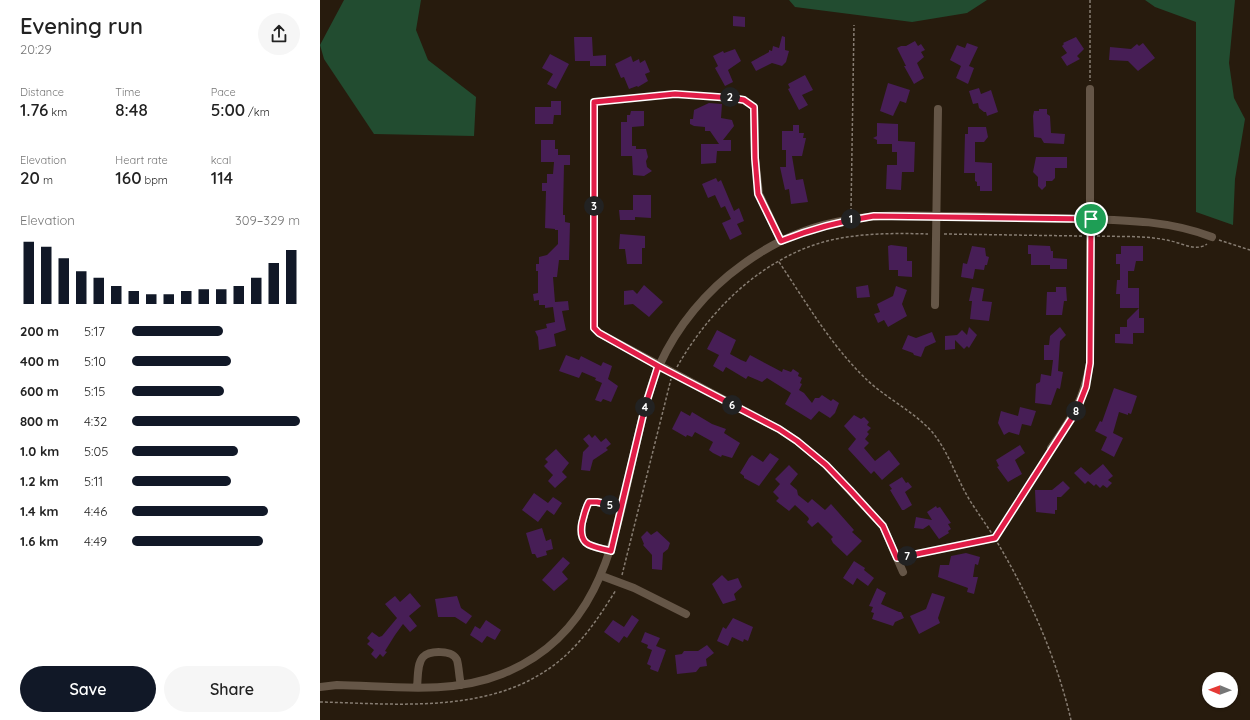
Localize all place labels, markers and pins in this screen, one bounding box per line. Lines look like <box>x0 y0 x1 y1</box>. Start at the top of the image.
pin: 2 <box>720 87 740 107</box>
pin: 3 <box>584 196 604 216</box>
pin <box>1074 202 1108 236</box>
pin: 1 <box>841 209 861 229</box>
pin: 6 <box>722 395 742 415</box>
pin: 4 <box>635 397 655 417</box>
pin: 8 <box>1066 401 1086 421</box>
pin: 5 <box>600 495 620 515</box>
pin: 7 <box>897 546 917 566</box>

